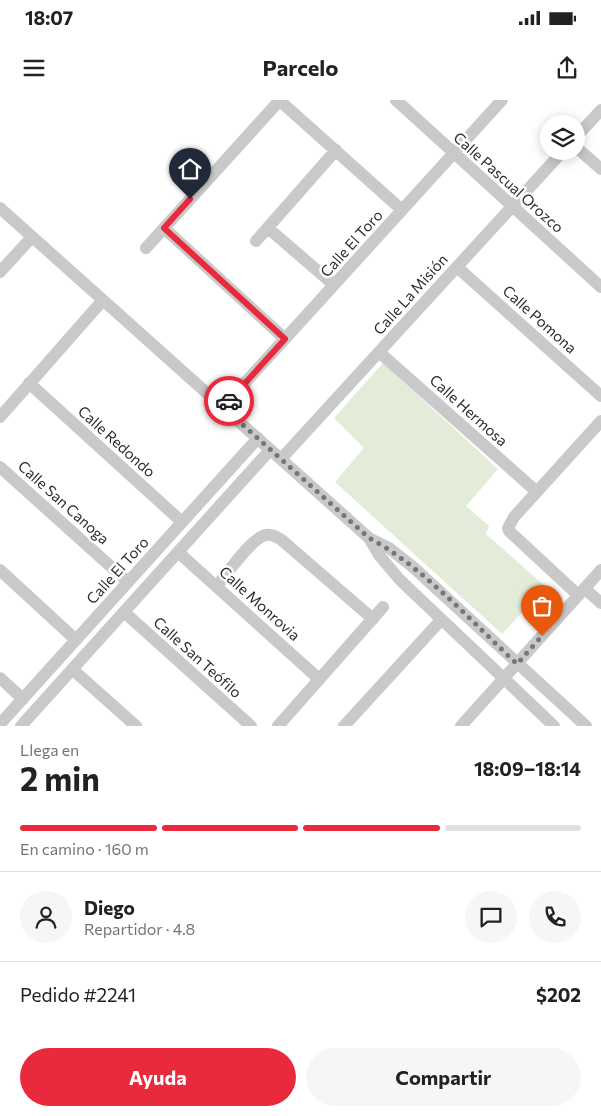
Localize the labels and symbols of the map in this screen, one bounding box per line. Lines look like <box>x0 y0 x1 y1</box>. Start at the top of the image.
street label: Calle Pascual Orozco <box>450 128 568 236</box>
pin <box>169 148 211 199</box>
street label: Calle El Toro <box>316 206 386 280</box>
street label: Calle La Misión <box>369 250 451 338</box>
street label: Calle Pomona <box>499 281 581 357</box>
street label: Calle Hermosa <box>426 370 512 450</box>
courier <box>204 376 254 426</box>
street label: Calle Redondo <box>75 402 159 480</box>
street label: Calle San Canoga <box>15 456 113 548</box>
street label: Calle El Toro <box>82 533 152 607</box>
street label: Calle Monrovia <box>216 562 304 644</box>
pin <box>521 585 563 636</box>
street label: Calle San Teófilo <box>150 613 246 701</box>

